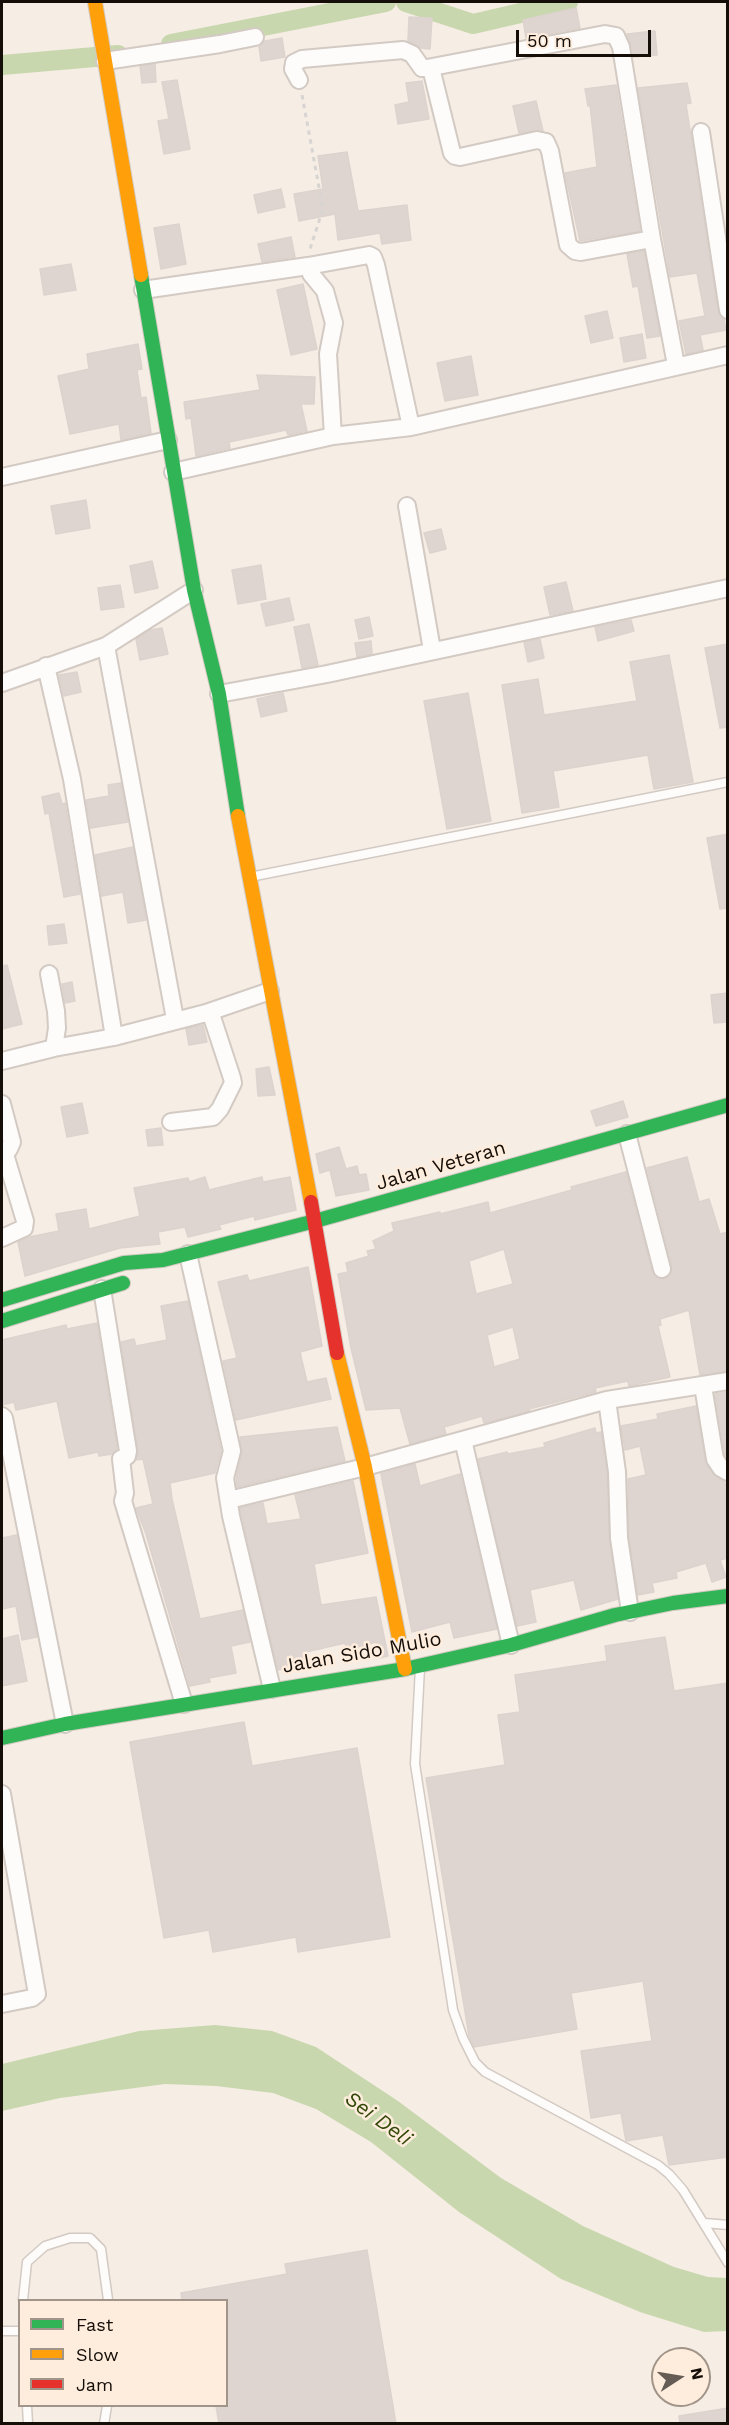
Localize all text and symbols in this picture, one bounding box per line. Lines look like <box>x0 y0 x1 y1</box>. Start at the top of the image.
scale bar <box>519 18 654 56</box>
text: 50 m <box>527 30 572 51</box>
street label: Jalan Veteran <box>373 1136 509 1196</box>
street label: Jalan Sido Mulio <box>281 1627 443 1679</box>
water label: Sei Deli <box>340 2086 416 2152</box>
legend <box>18 2299 228 2407</box>
text: Fast <box>76 2314 113 2335</box>
text: Slow <box>76 2344 119 2365</box>
north arrow <box>651 2347 711 2407</box>
text: N <box>687 2366 708 2381</box>
text: Jam <box>76 2374 113 2395</box>

